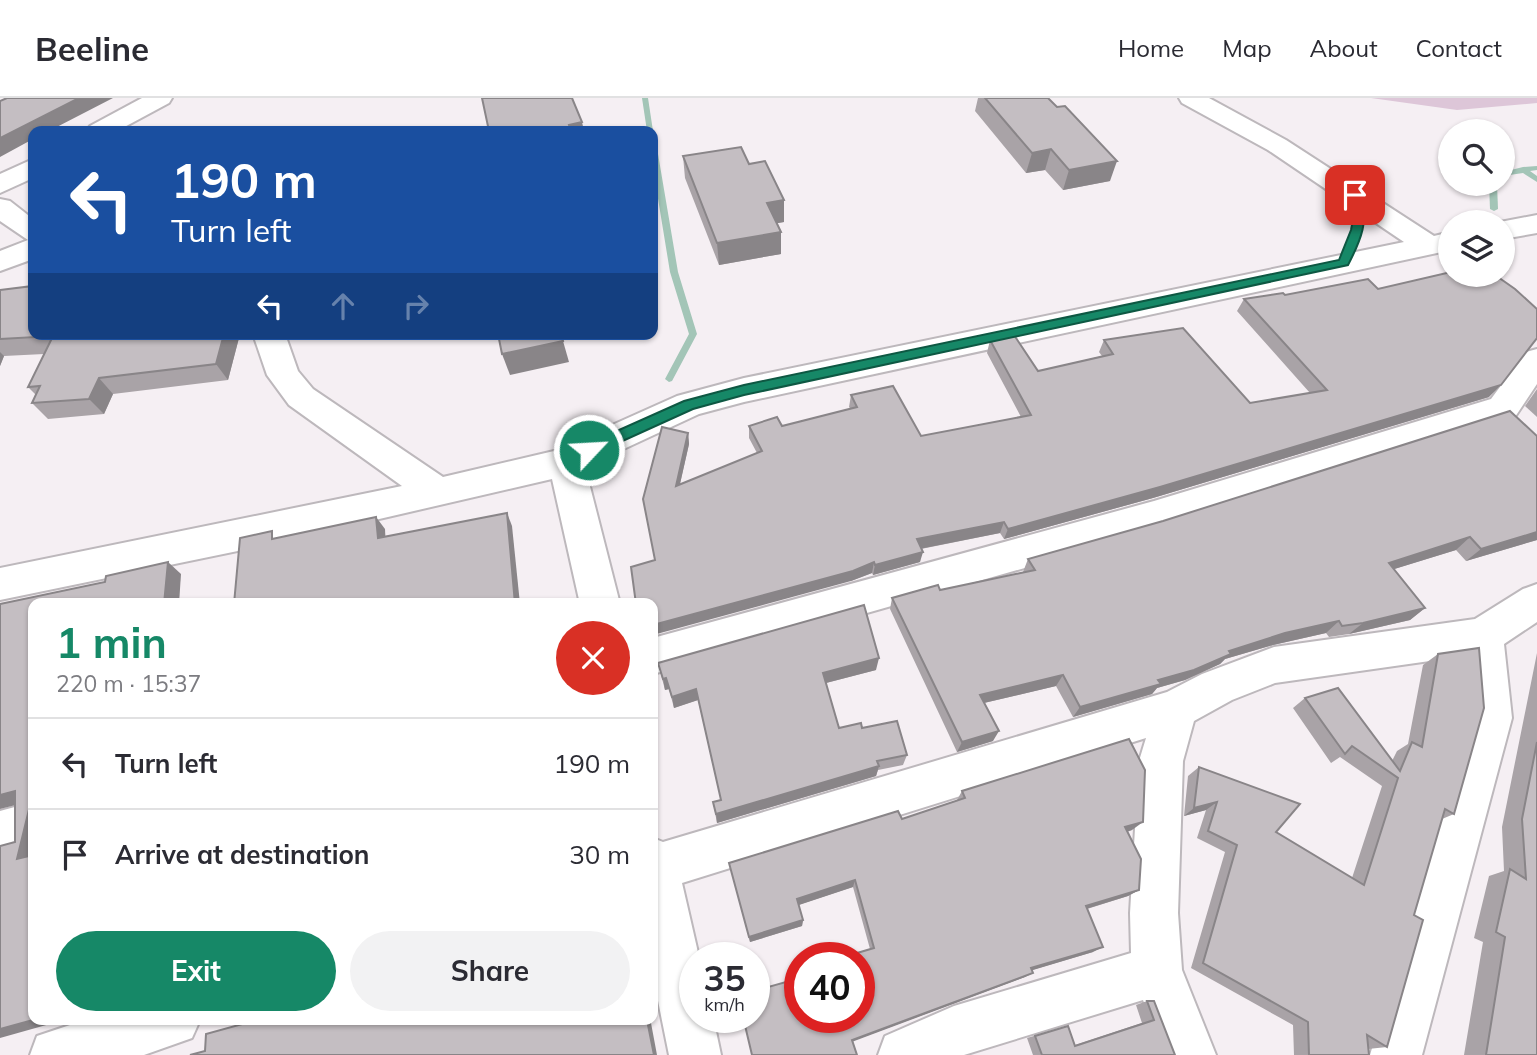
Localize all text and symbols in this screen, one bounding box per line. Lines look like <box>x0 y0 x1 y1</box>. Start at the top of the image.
text: Beeline <box>35 28 149 69</box>
text: Home <box>1118 33 1184 63</box>
text: Map <box>1222 33 1272 63</box>
text: About <box>1310 33 1378 63</box>
text: Contact <box>1416 33 1502 63</box>
map controls <box>1438 119 1515 287</box>
button: search <box>1438 119 1515 196</box>
text: 190 m <box>171 149 317 210</box>
icon: left <box>56 154 147 245</box>
pin <box>1325 165 1385 225</box>
icon: arrive <box>1336 176 1374 214</box>
text: Turn left <box>171 210 291 250</box>
button: layers <box>1438 210 1515 287</box>
icon: left <box>251 287 289 325</box>
icon: ahead <box>324 287 362 325</box>
icon: right <box>397 287 435 325</box>
position arrow <box>552 413 626 487</box>
text: 1 min <box>56 616 167 669</box>
button: close <box>556 621 630 695</box>
text: 220 m · 15:37 <box>56 669 201 698</box>
icon: left <box>56 745 94 783</box>
text: Turn left <box>115 747 217 780</box>
text: 190 m <box>554 747 630 780</box>
icon: arrive <box>56 836 94 874</box>
text: Arrive at destination <box>115 838 370 871</box>
text: 30 m <box>569 838 630 871</box>
button: Exit <box>56 931 336 1011</box>
button: Share <box>350 931 630 1011</box>
speed limit sign: 40 <box>784 942 875 1033</box>
text: 35 <box>703 956 746 1000</box>
text: km/h <box>704 993 745 1016</box>

